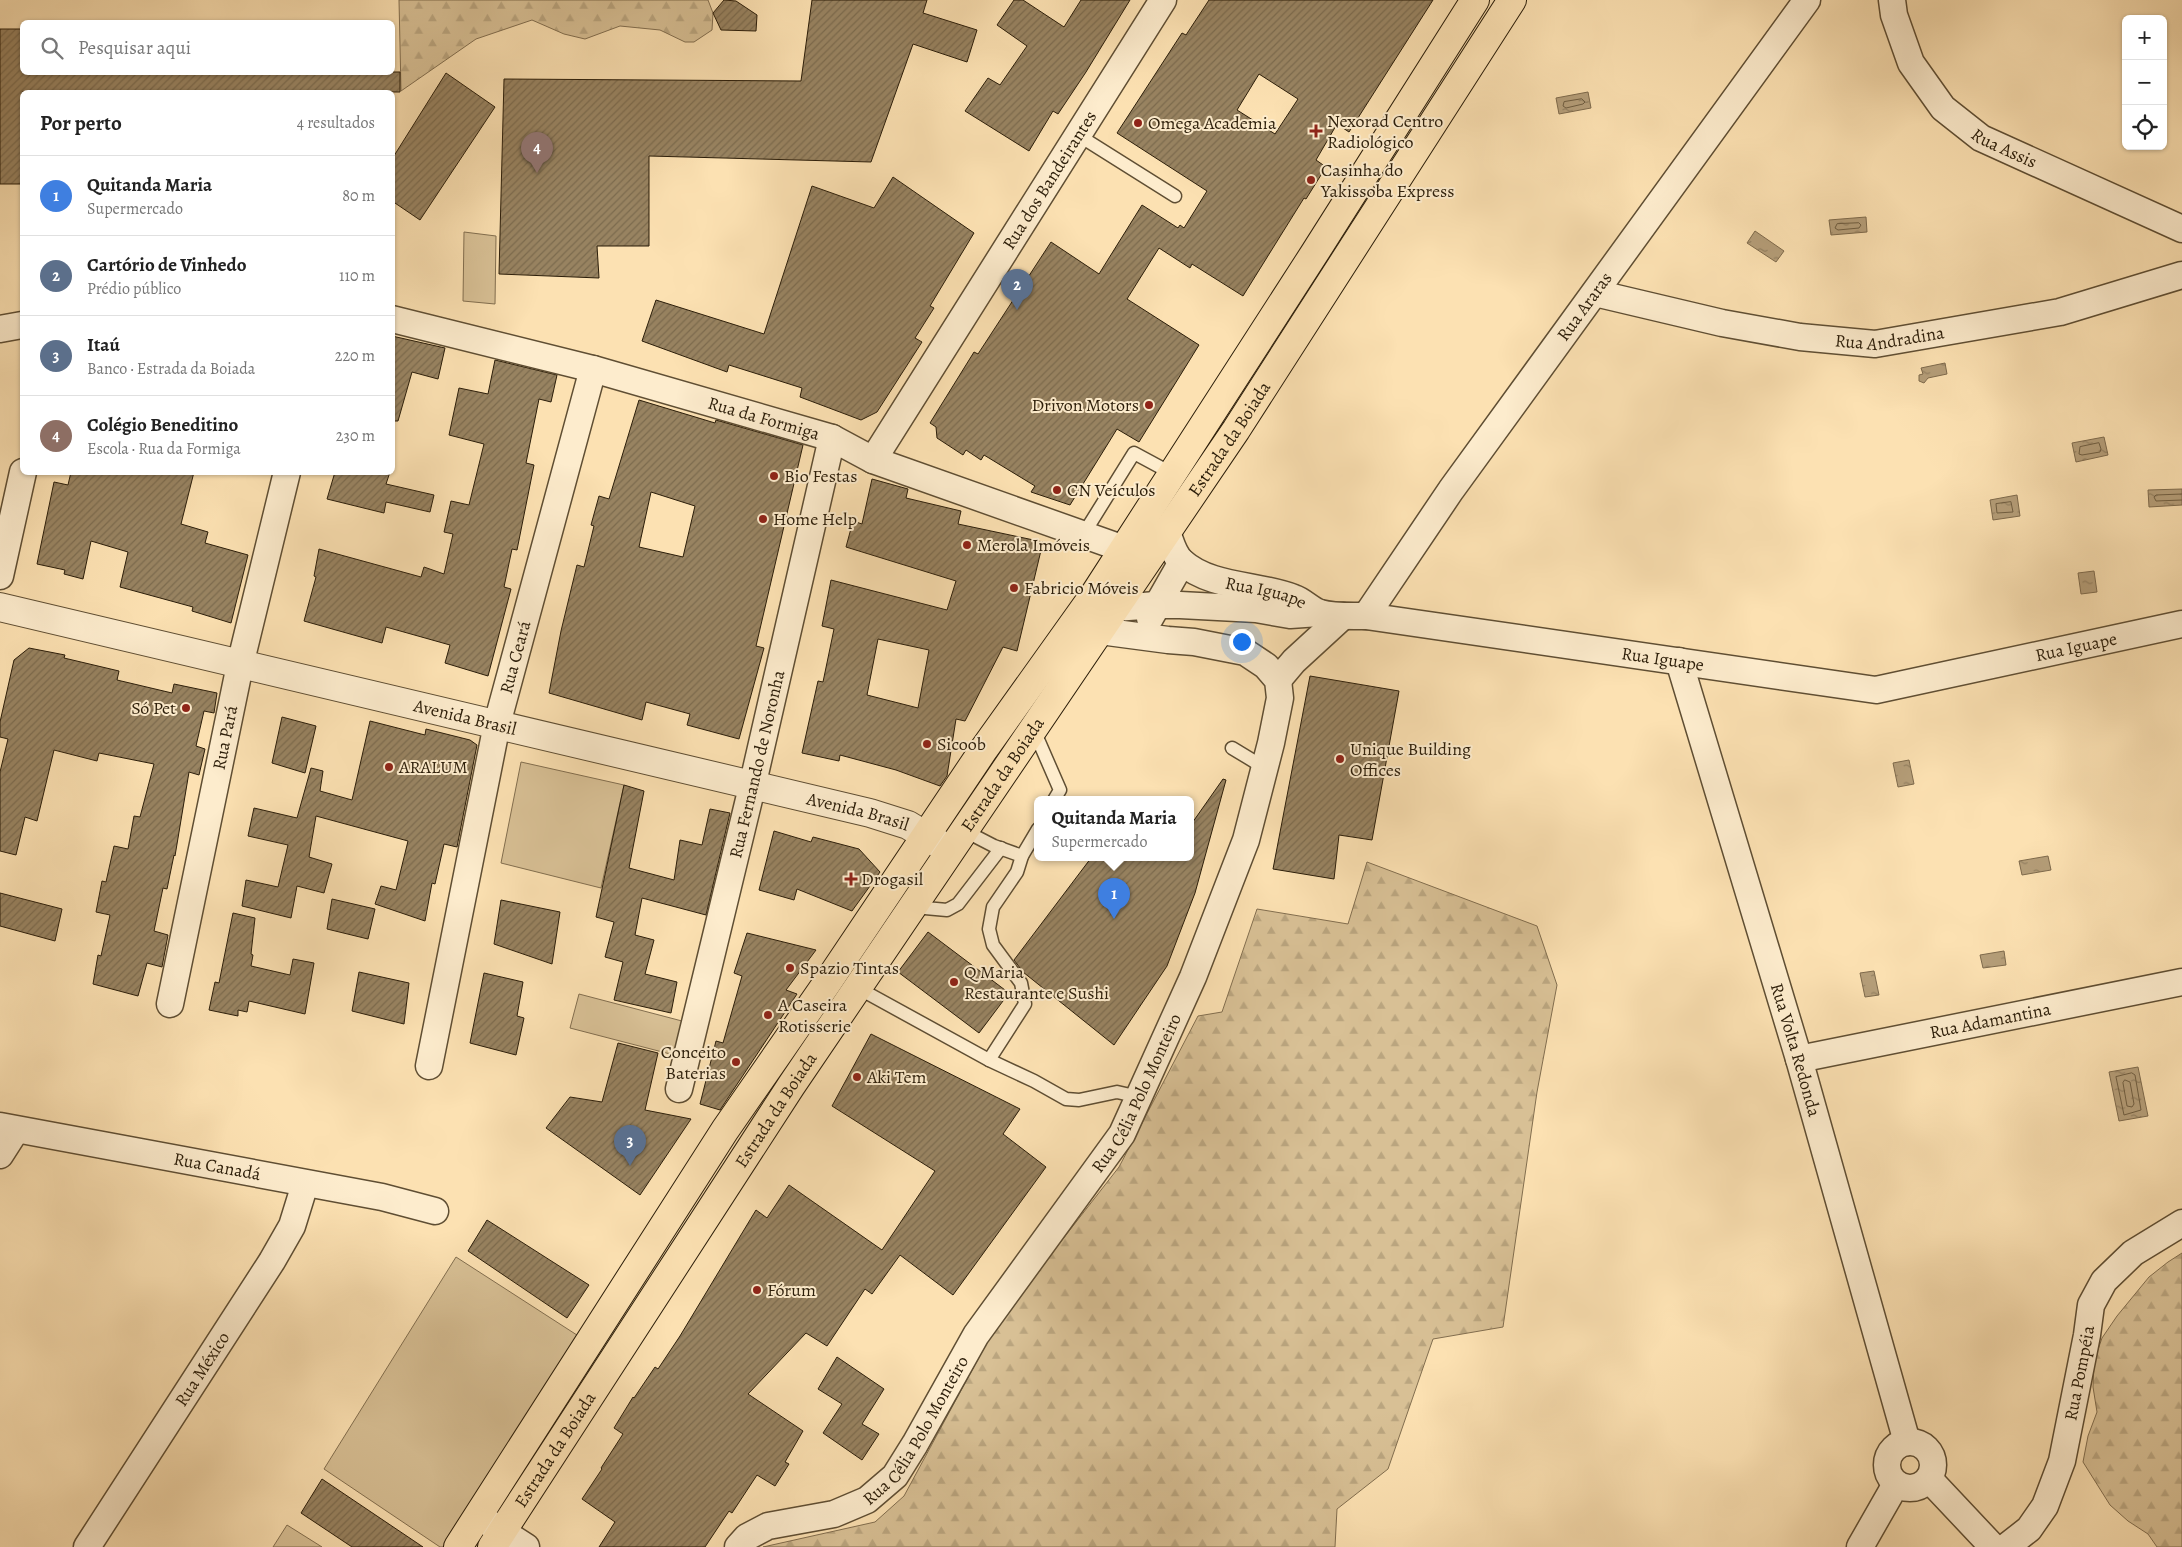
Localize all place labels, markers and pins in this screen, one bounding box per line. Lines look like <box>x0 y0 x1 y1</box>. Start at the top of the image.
place label: Nexorad Centro Radiológico <box>1327 109 1443 154</box>
place label: Omega Academia <box>1148 111 1277 135</box>
marker: Omega Academia <box>1132 117 1144 129</box>
marker: Nexorad Centro Radiológico <box>1309 124 1323 138</box>
pin: 4 <box>521 132 553 173</box>
place label: Casinha do Yakissoba Express <box>1320 158 1455 203</box>
marker: Casinha do Yakissoba Express <box>1305 174 1317 186</box>
pin: 2 <box>1001 269 1033 310</box>
place label: Drivon Motors <box>1031 393 1139 417</box>
marker: Drivon Motors <box>1143 399 1155 411</box>
place label: Bio Festas <box>784 464 857 488</box>
marker: Bio Festas <box>768 470 780 482</box>
place label: CN Veículos <box>1067 478 1156 502</box>
marker: CN Veículos <box>1051 484 1063 496</box>
place label: Home Help <box>773 507 857 531</box>
marker: Home Help <box>757 513 769 525</box>
place label: Merola Imóveis <box>977 533 1090 557</box>
marker: Merola Imóveis <box>961 539 973 551</box>
place label: Fabricio Móveis <box>1024 576 1139 600</box>
marker: Fabricio Móveis <box>1008 582 1020 594</box>
place label: Só Pet <box>131 696 176 720</box>
marker: Só Pet <box>180 702 192 714</box>
place label: Sicoob <box>937 732 986 756</box>
place label: Unique Building Offices <box>1350 737 1471 782</box>
marker: Sicoob <box>921 738 933 750</box>
marker: Unique Building Offices <box>1334 753 1346 765</box>
place label: ARALUM <box>398 755 468 779</box>
marker: ARALUM <box>383 761 395 773</box>
place label: Drogasil <box>861 867 924 891</box>
marker: Drogasil <box>845 873 857 885</box>
pin: 1 <box>1098 878 1130 919</box>
place label: Spazio Tintas <box>800 956 899 980</box>
place label: Q Maria Restaurante e Sushi <box>964 960 1109 1005</box>
marker: Spazio Tintas <box>784 962 796 974</box>
marker: Q Maria Restaurante e Sushi <box>948 976 960 988</box>
place label: A Caseira Rotisserie <box>777 993 851 1038</box>
marker: A Caseira Rotisserie <box>762 1009 774 1021</box>
place label: Conceito Baterias <box>661 1040 726 1085</box>
marker: Conceito Baterias <box>730 1056 742 1068</box>
place label: Aki Tem <box>866 1065 927 1089</box>
marker: Aki Tem <box>851 1071 863 1083</box>
pin: 3 <box>614 1125 646 1166</box>
place label: Fórum <box>767 1278 816 1302</box>
marker: Fórum <box>751 1284 763 1296</box>

